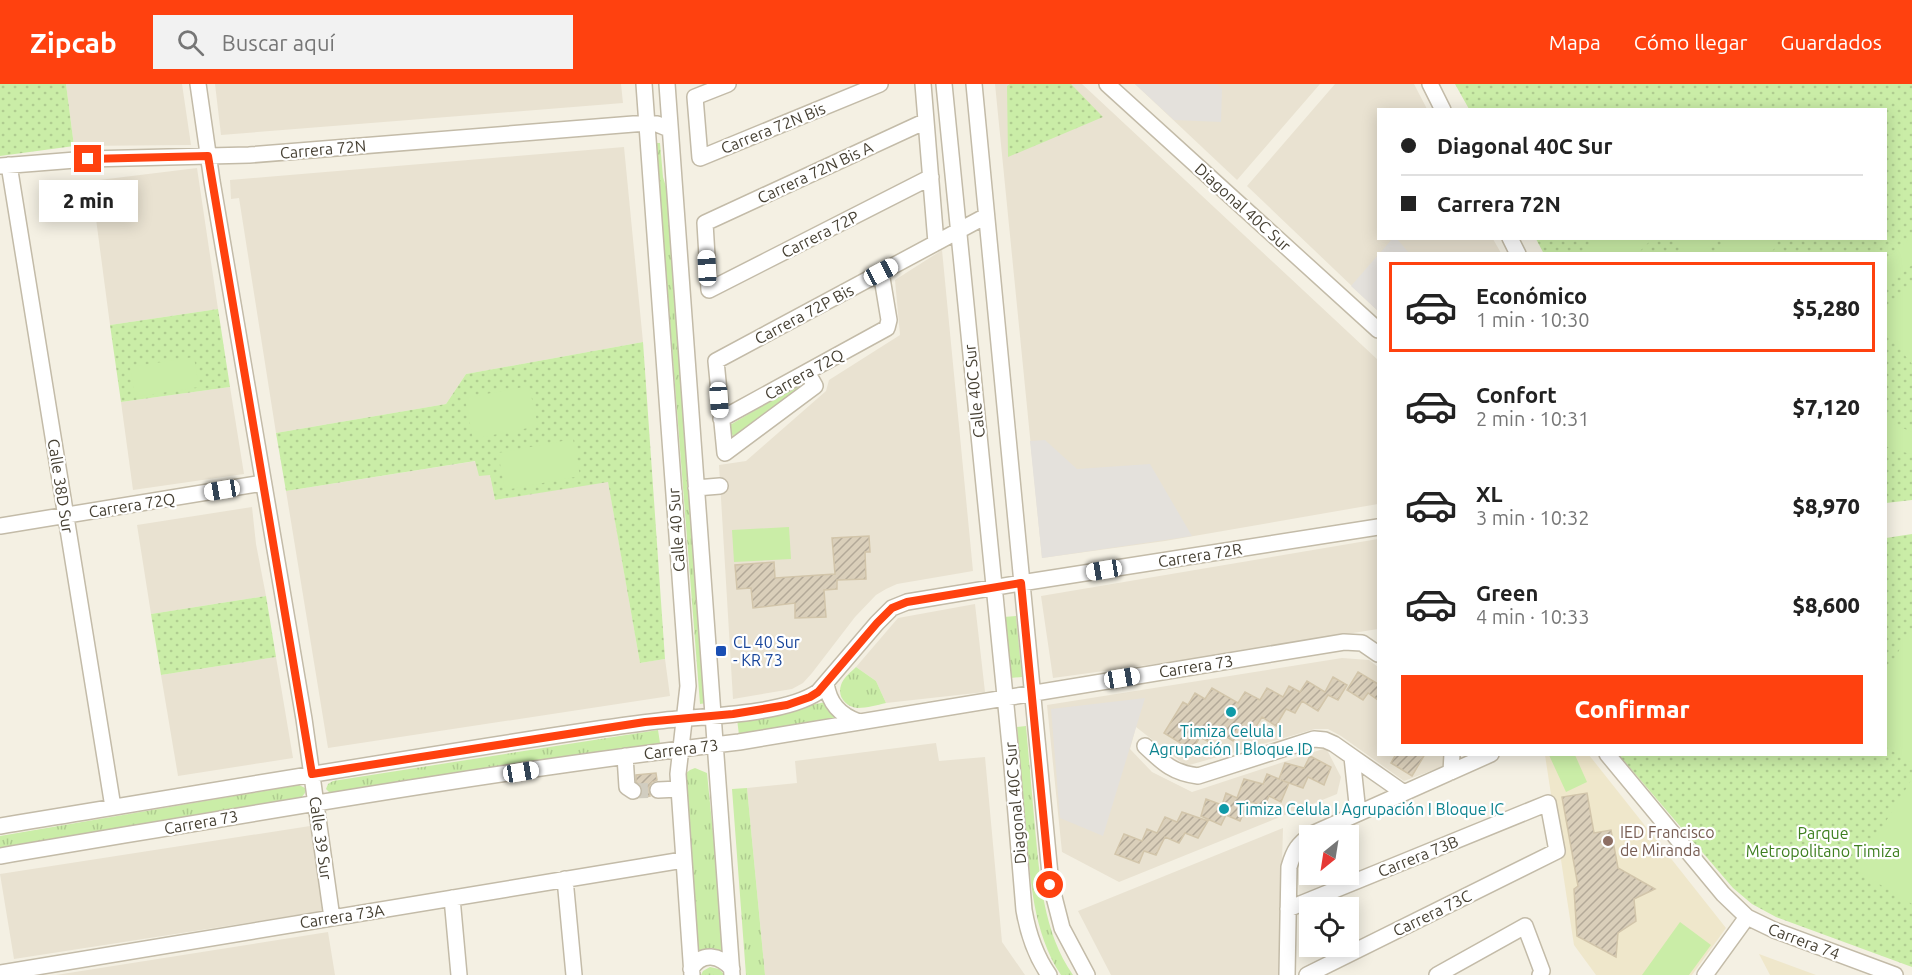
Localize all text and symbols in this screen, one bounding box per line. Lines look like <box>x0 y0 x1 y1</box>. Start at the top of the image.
search box <box>153 15 573 69</box>
icon: search <box>174 26 207 59</box>
text: Zipcab <box>30 27 117 58</box>
text: Buscar aquí <box>222 30 335 55</box>
text: Mapa <box>1549 30 1601 54</box>
text: Cómo llegar <box>1634 30 1748 54</box>
text: Guardados <box>1781 30 1882 54</box>
street label: Carrera 72N Bis <box>718 99 828 157</box>
text: Diagonal 40C Sur <box>1437 133 1613 158</box>
street label: Carrera 72N <box>279 136 367 162</box>
street label: Carrera 72N Bis A <box>754 137 876 207</box>
route end <box>74 145 101 172</box>
street label: Diagonal 40C Sur <box>1192 159 1294 255</box>
callout: 2 min <box>38 180 138 222</box>
text: 2 min <box>63 189 114 212</box>
text: Carrera 72N <box>1437 191 1561 216</box>
street label: Carrera 72P <box>778 207 862 261</box>
car <box>697 250 717 286</box>
car <box>861 256 901 288</box>
street label: Carrera 72P Bis <box>752 280 856 348</box>
icon: car <box>1404 280 1458 334</box>
text: Económico <box>1476 283 1587 308</box>
text: $5,280 <box>1793 295 1860 320</box>
text: 1 min · 10:30 <box>1476 308 1590 331</box>
street label: Calle 40C Sur <box>960 343 988 439</box>
street label: Carrera 72Q <box>761 345 847 403</box>
icon: car <box>1404 379 1458 433</box>
car <box>709 381 729 419</box>
text: Confort <box>1476 382 1557 407</box>
text: $7,120 <box>1793 394 1860 419</box>
text: 2 min · 10:31 <box>1476 407 1590 430</box>
street label: Calle 38D Sur <box>45 437 77 535</box>
car <box>203 478 241 502</box>
icon: car <box>1404 478 1458 532</box>
text: XL <box>1476 481 1503 506</box>
street label: Calle 40 Sur <box>664 487 688 573</box>
street label: Carrera 72Q <box>87 489 177 521</box>
text: $8,970 <box>1793 493 1860 518</box>
text: 3 min · 10:32 <box>1476 506 1590 529</box>
street label: Carrera 72R <box>1157 539 1243 571</box>
car <box>1085 558 1123 582</box>
icon: car <box>1404 577 1458 631</box>
text: Green <box>1476 580 1538 605</box>
text: $8,600 <box>1793 592 1860 617</box>
text: 4 min · 10:33 <box>1476 605 1590 628</box>
place label: CL 40 Sur - KR 73 <box>733 633 800 669</box>
marker: CL 40 Sur - KR 73 <box>714 644 728 658</box>
street label: Carrera 73 <box>1158 651 1234 681</box>
car <box>1103 666 1141 690</box>
button: Confirmar <box>1401 675 1863 744</box>
marker: Timiza Celula I Agrupación I Bloque ID <box>1224 705 1238 719</box>
place label: Timiza Celula I Agrupación I Bloque ID <box>1149 722 1313 758</box>
street label: Carrera 73 <box>643 735 719 763</box>
street label: Diagonal 40C Sur <box>1001 741 1029 865</box>
car <box>502 760 540 784</box>
street label: Calle 39 Sur <box>306 795 336 881</box>
place label: Timiza Celula I Agrupación I Bloque IC <box>1236 800 1504 818</box>
marker: Timiza Celula I Agrupación I Bloque IC <box>1217 802 1231 816</box>
street label: Carrera 73 <box>163 807 239 837</box>
place label: IED Francisco de Miranda <box>1620 823 1715 859</box>
park label: Parque Metropolitano Timiza <box>1746 824 1900 860</box>
north arrow <box>1299 825 1359 885</box>
map controls <box>1299 825 1359 957</box>
street label: Carrera 73B <box>1375 832 1461 880</box>
marker: IED Francisco de Miranda <box>1601 834 1615 848</box>
route start <box>1036 871 1063 898</box>
street label: Carrera 73C <box>1390 886 1474 940</box>
button: locate <box>1299 897 1359 957</box>
street label: Carrera 73A <box>298 900 386 932</box>
street label: Carrera 74 <box>1766 919 1842 963</box>

